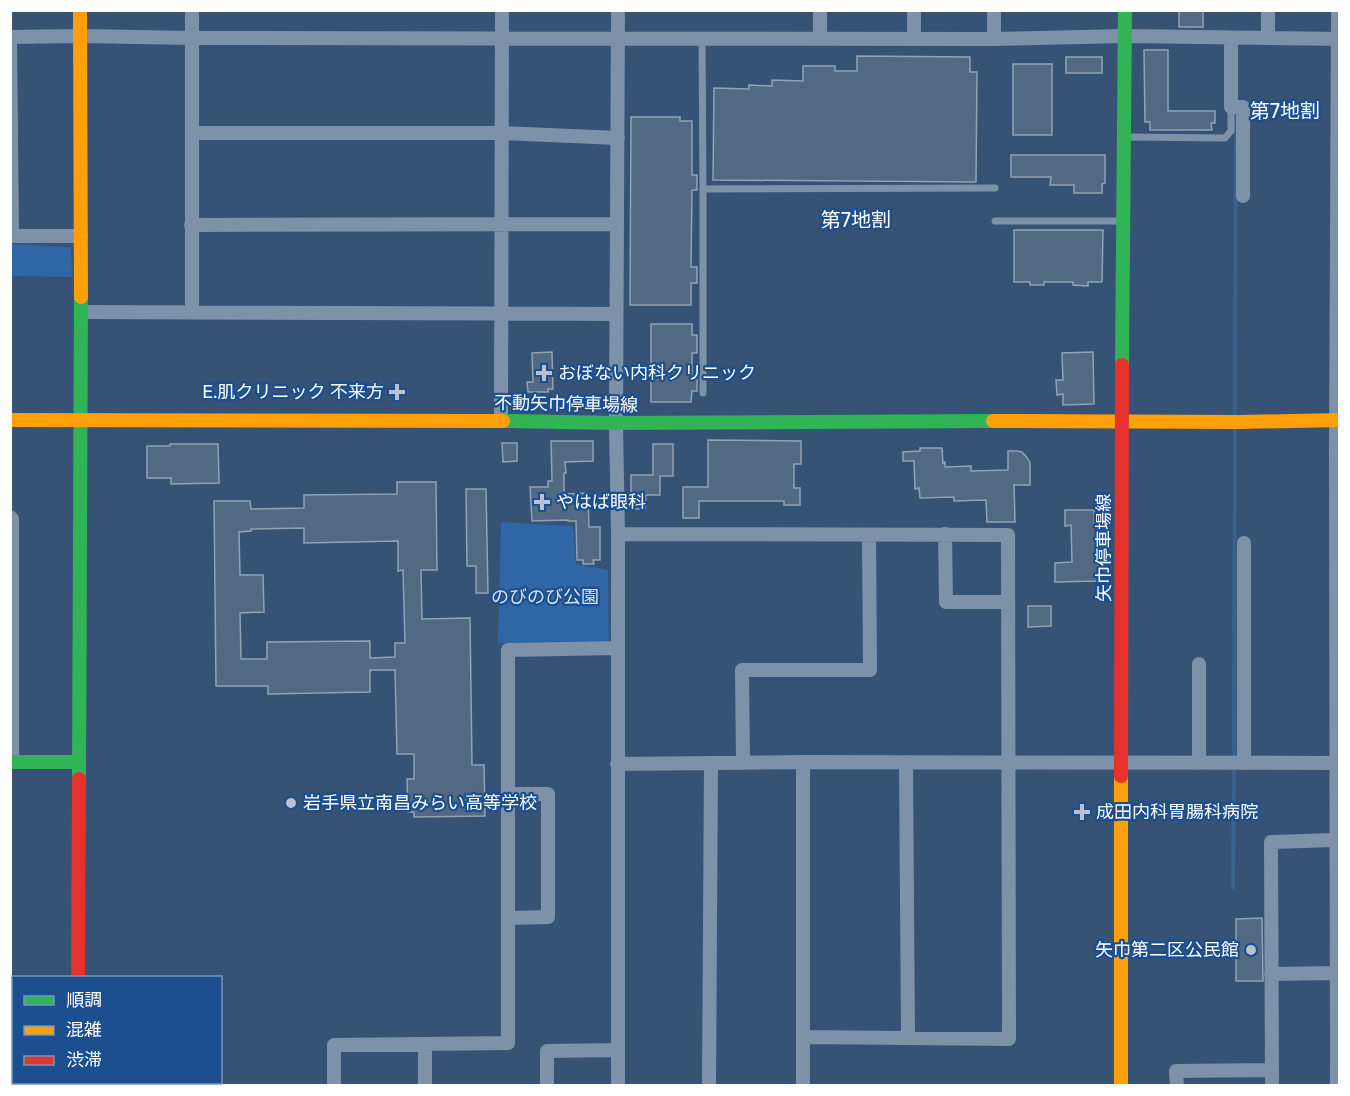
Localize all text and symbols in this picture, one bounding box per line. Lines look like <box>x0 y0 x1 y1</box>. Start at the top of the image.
district label: 第7地割 <box>1250 99 1320 123</box>
district label: 第7地割 <box>821 208 891 232</box>
place label: おぼない内科クリニック <box>558 362 756 384</box>
marker: おぼない内科クリニック <box>535 364 553 382</box>
place label: E.肌クリニック 不来方 <box>202 381 384 403</box>
marker: E.肌クリニック 不来方 <box>388 383 406 401</box>
street label: 不動矢巾停車場線 <box>494 392 638 416</box>
place label: やはば眼科 <box>556 491 646 513</box>
marker: やはば眼科 <box>533 493 551 511</box>
street label: 矢巾停車場線 <box>1093 494 1115 602</box>
park label: のびのび公園 <box>491 586 599 608</box>
place label: 岩手県立南昌みらい高等学校 <box>303 792 537 814</box>
marker: 岩手県立南昌みらい高等学校 <box>284 796 298 810</box>
place label: 成田内科胃腸科病院 <box>1096 801 1258 823</box>
marker: 成田内科胃腸科病院 <box>1073 803 1091 821</box>
place label: 矢巾第二区公民館 <box>1095 939 1239 961</box>
marker: 矢巾第二区公民館 <box>1244 943 1258 957</box>
legend <box>12 976 222 1084</box>
text: 順調 <box>66 989 102 1011</box>
text: 混雑 <box>66 1019 102 1041</box>
text: 渋滞 <box>66 1049 102 1071</box>

